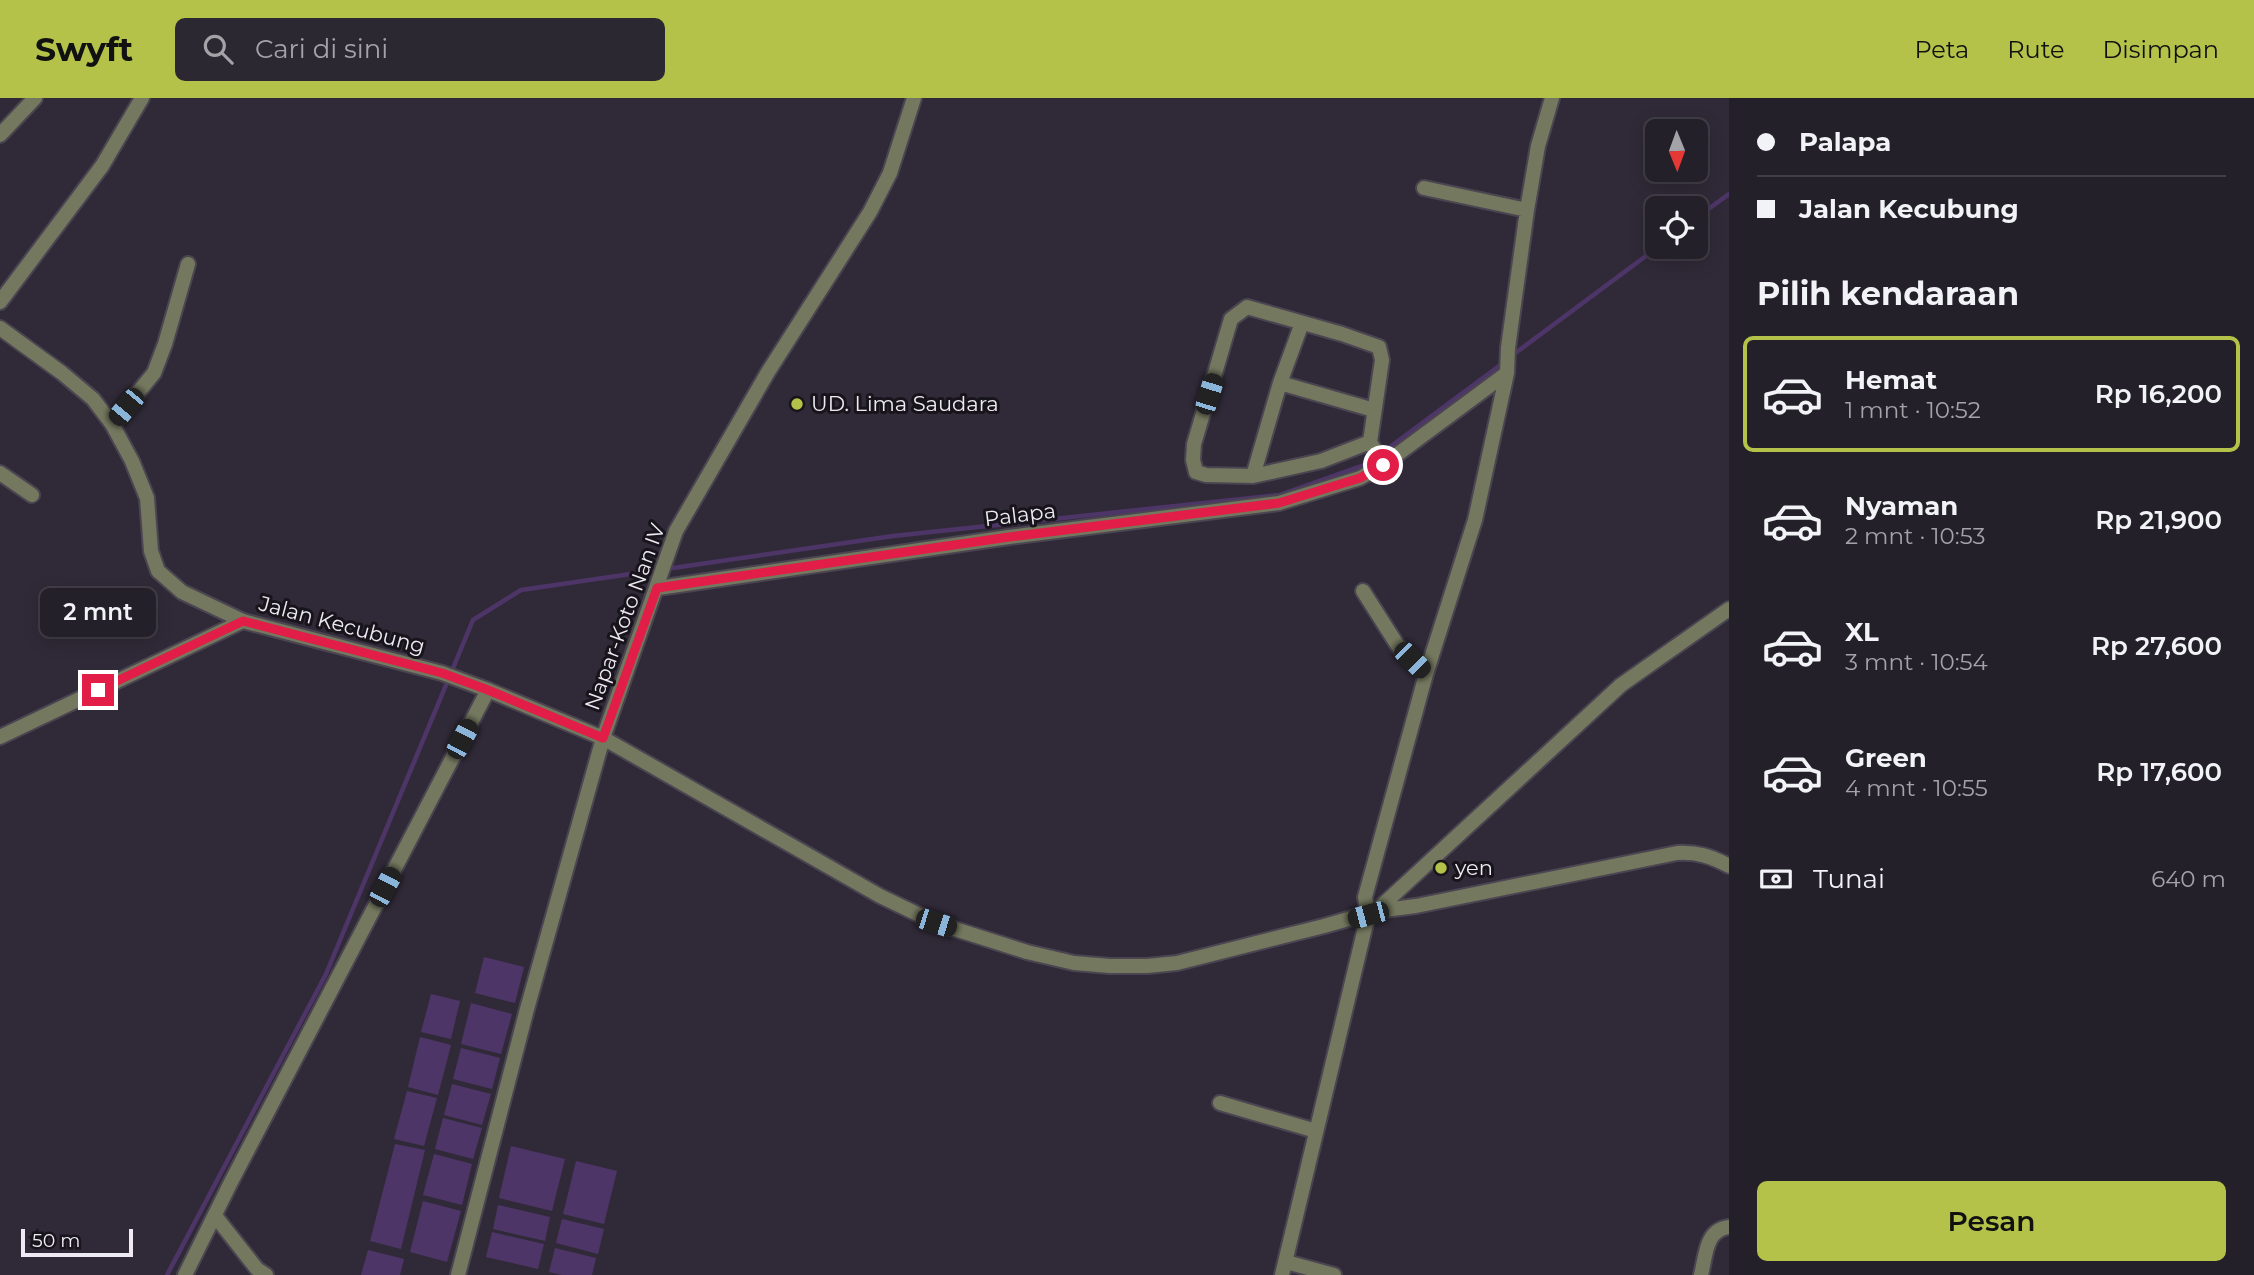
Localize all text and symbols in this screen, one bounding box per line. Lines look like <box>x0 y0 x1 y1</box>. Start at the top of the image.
search box <box>175 18 665 81</box>
text: Swyft <box>35 29 133 69</box>
icon: search <box>199 30 237 68</box>
text: Cari di sini <box>255 33 388 65</box>
text: Peta <box>1914 35 1969 64</box>
text: Rute <box>2007 35 2065 64</box>
text: Disimpan <box>2103 35 2219 64</box>
north arrow <box>1645 119 1708 182</box>
map controls <box>1645 119 1708 259</box>
text: Palapa <box>1799 126 1891 158</box>
text: Jalan Kecubung <box>1799 193 2019 225</box>
button: locate <box>1645 196 1708 259</box>
text: Pilih kendaraan <box>1757 274 2019 313</box>
icon: car <box>1761 363 1824 426</box>
text: Hemat <box>1845 364 1937 396</box>
car <box>1193 371 1226 417</box>
text: Rp 16,200 <box>2095 378 2222 410</box>
car <box>105 384 148 430</box>
place label: UD. Lima Saudara <box>811 391 999 416</box>
marker: UD. Lima Saudara <box>789 396 805 412</box>
text: 1 mnt · 10:52 <box>1845 396 1981 424</box>
route start <box>1367 449 1399 481</box>
icon: car <box>1761 489 1824 552</box>
text: Nyaman <box>1845 490 1958 522</box>
street label: Palapa <box>983 498 1057 531</box>
text: Rp 21,900 <box>2095 504 2222 536</box>
street label: Napar-Koto Nan IV <box>579 520 670 713</box>
text: 2 mnt · 10:53 <box>1845 522 1986 550</box>
callout: 2 mnt <box>40 588 156 638</box>
street label: Jalan Kecubung <box>256 590 428 659</box>
text: 2 mnt <box>63 598 133 626</box>
icon: car <box>1761 615 1824 678</box>
text: XL <box>1845 616 1879 648</box>
text: Rp 27,600 <box>2091 630 2222 662</box>
car <box>1390 638 1435 682</box>
text: 3 mnt · 10:54 <box>1845 648 1988 676</box>
route end <box>82 674 114 706</box>
car <box>443 716 482 762</box>
icon: car <box>1761 741 1824 804</box>
text: Green <box>1845 742 1927 774</box>
text: Rp 17,600 <box>2096 756 2222 788</box>
text: 4 mnt · 10:55 <box>1845 774 1988 802</box>
place label: yen <box>1454 855 1493 880</box>
marker: yen <box>1433 860 1449 876</box>
icon: cash <box>1757 860 1795 898</box>
text: Tunai <box>1813 863 1885 895</box>
car <box>366 864 405 910</box>
text: 640 m <box>2151 865 2226 893</box>
car <box>1345 899 1392 931</box>
car <box>913 907 960 939</box>
button: Pesan <box>1757 1181 2226 1261</box>
scale bar <box>21 1226 133 1258</box>
text: 50 m <box>32 1229 80 1252</box>

